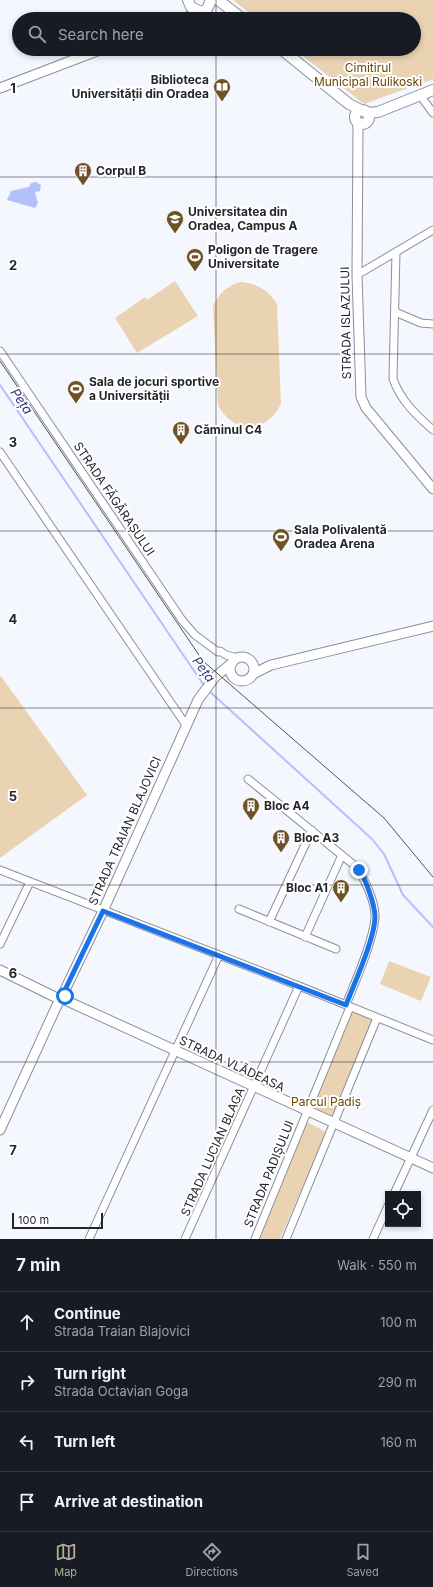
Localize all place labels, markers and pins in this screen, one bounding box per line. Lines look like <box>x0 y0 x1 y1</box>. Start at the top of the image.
place label: Biblioteca Universității din Oradea <box>71 72 209 101</box>
library icon: Biblioteca Universității din Oradea <box>212 77 232 102</box>
building icon: Corpul B <box>73 161 93 186</box>
place label: Corpul B <box>96 163 146 178</box>
place label: Universitatea din Oradea, Campus A <box>188 204 298 233</box>
school or university icon: Universitatea din Oradea, Campus A <box>165 209 185 234</box>
place label: Poligon de Tragere Universitate <box>208 242 318 271</box>
sports icon: Poligon de Tragere Universitate <box>185 247 205 272</box>
place label: Sala de jocuri sportive a Universității <box>89 374 219 403</box>
sports icon: Sala de jocuri sportive a Universității <box>66 379 86 404</box>
building icon: Căminul C4 <box>171 420 191 445</box>
place label: Căminul C4 <box>194 422 262 437</box>
place label: Sala Polivalentă Oradea Arena <box>294 522 387 551</box>
sports icon: Sala Polivalentă Oradea Arena <box>271 527 291 552</box>
building icon: Bloc A4 <box>241 796 261 821</box>
place label: Bloc A4 <box>264 798 310 813</box>
building icon: Bloc A3 <box>271 828 291 853</box>
place label: Bloc A3 <box>294 830 339 845</box>
building icon: Bloc A1 <box>331 878 351 903</box>
place label: Bloc A1 <box>286 880 328 895</box>

